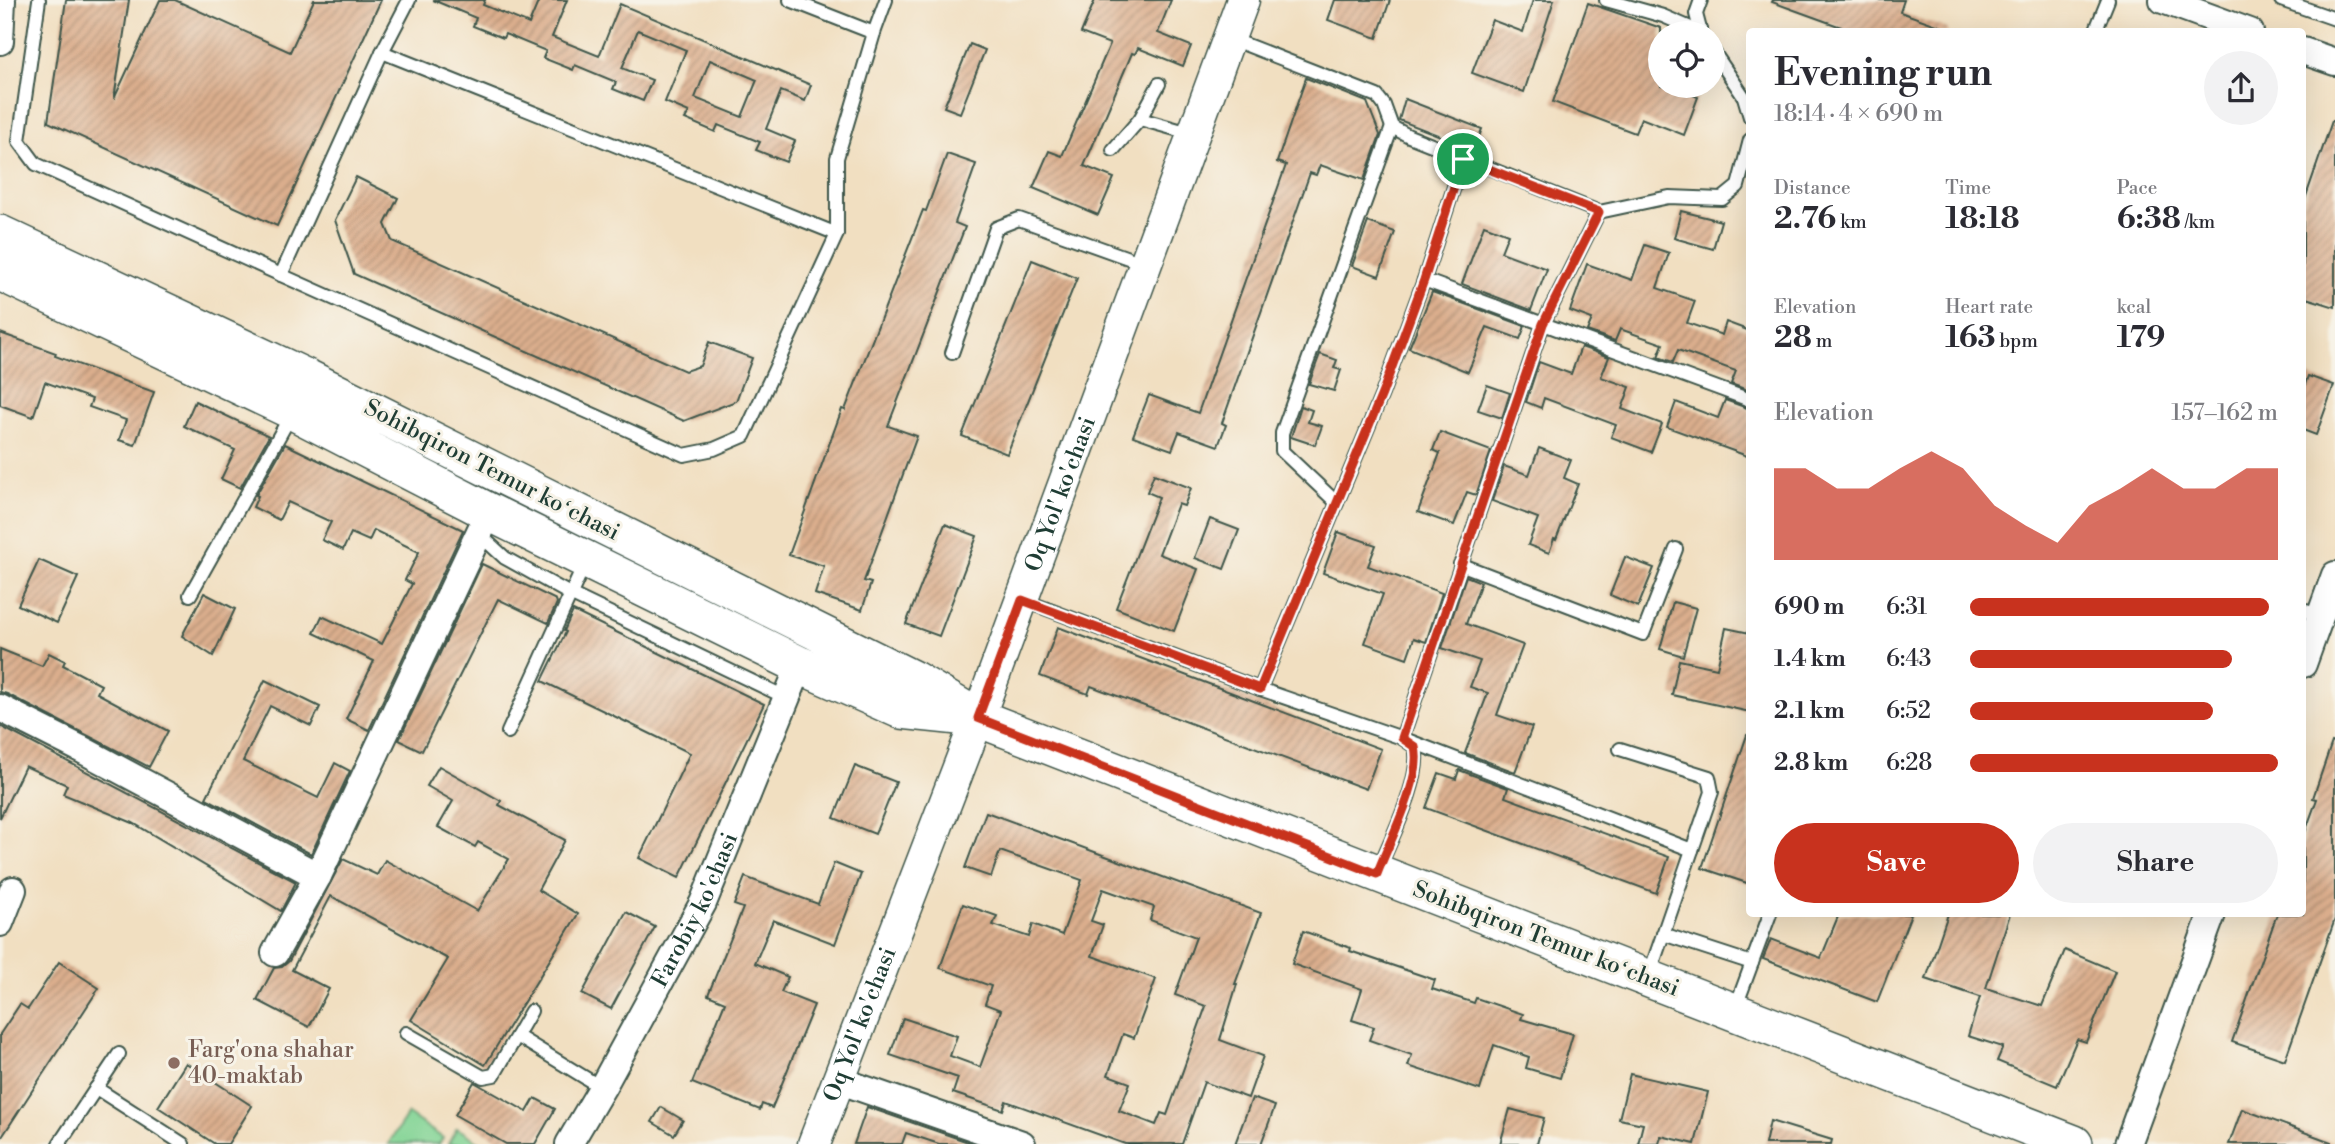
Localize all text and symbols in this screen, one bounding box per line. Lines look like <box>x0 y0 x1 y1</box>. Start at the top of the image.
map controls <box>1648 21 1725 98</box>
button: locate <box>1648 21 1725 98</box>
text: Evening run <box>1774 50 1992 97</box>
button: share <box>2204 51 2278 125</box>
text: 18:14 · 4 × 690 m <box>1774 100 1943 128</box>
pin <box>1433 129 1493 189</box>
icon: arrive <box>1444 140 1482 178</box>
text: Distance <box>1774 176 1851 200</box>
text: Time <box>1945 176 1991 200</box>
text: Pace <box>2117 176 2157 200</box>
text: 2.76 <box>1774 200 1836 238</box>
text: 18:18 <box>1945 200 2020 238</box>
text: 6:38 <box>2117 200 2181 238</box>
text: km <box>1836 210 1867 234</box>
text: /km <box>2181 210 2215 234</box>
text: Elevation <box>1774 295 1856 319</box>
text: Heart rate <box>1945 295 2033 319</box>
text: kcal <box>2117 295 2151 319</box>
text: 28 <box>1774 319 1812 357</box>
text: 163 <box>1945 319 1996 357</box>
text: 179 <box>2117 319 2166 357</box>
text: m <box>1812 329 1832 353</box>
text: bpm <box>1996 329 2038 353</box>
street label: Sohibqiron Temur koʻchasi <box>360 393 624 547</box>
text: Elevation <box>1774 399 1874 427</box>
text: 157–162 m <box>2171 399 2278 427</box>
street label: Oq Yol' ko'chasi <box>1019 413 1102 576</box>
text: 690 m <box>1774 593 1844 621</box>
text: 6:31 <box>1886 593 1927 621</box>
text: 1.4 km <box>1774 645 1846 673</box>
text: 6:43 <box>1886 645 1932 673</box>
text: 2.1 km <box>1774 697 1845 725</box>
text: 6:52 <box>1886 697 1931 725</box>
text: 2.8 km <box>1774 749 1848 777</box>
text: 6:28 <box>1886 749 1932 777</box>
button: Save <box>1774 823 2019 903</box>
button: Share <box>2033 823 2278 903</box>
street label: Farobiy ko'chasi <box>646 829 744 992</box>
street label: Sohibqiron Temur koʻchasi <box>1409 875 1683 1003</box>
street label: Oq Yol' ko'chasi <box>818 943 902 1106</box>
place label: Farg'ona shahar 40-maktab <box>188 1036 354 1090</box>
marker: Farg'ona shahar 40-maktab <box>166 1055 182 1071</box>

